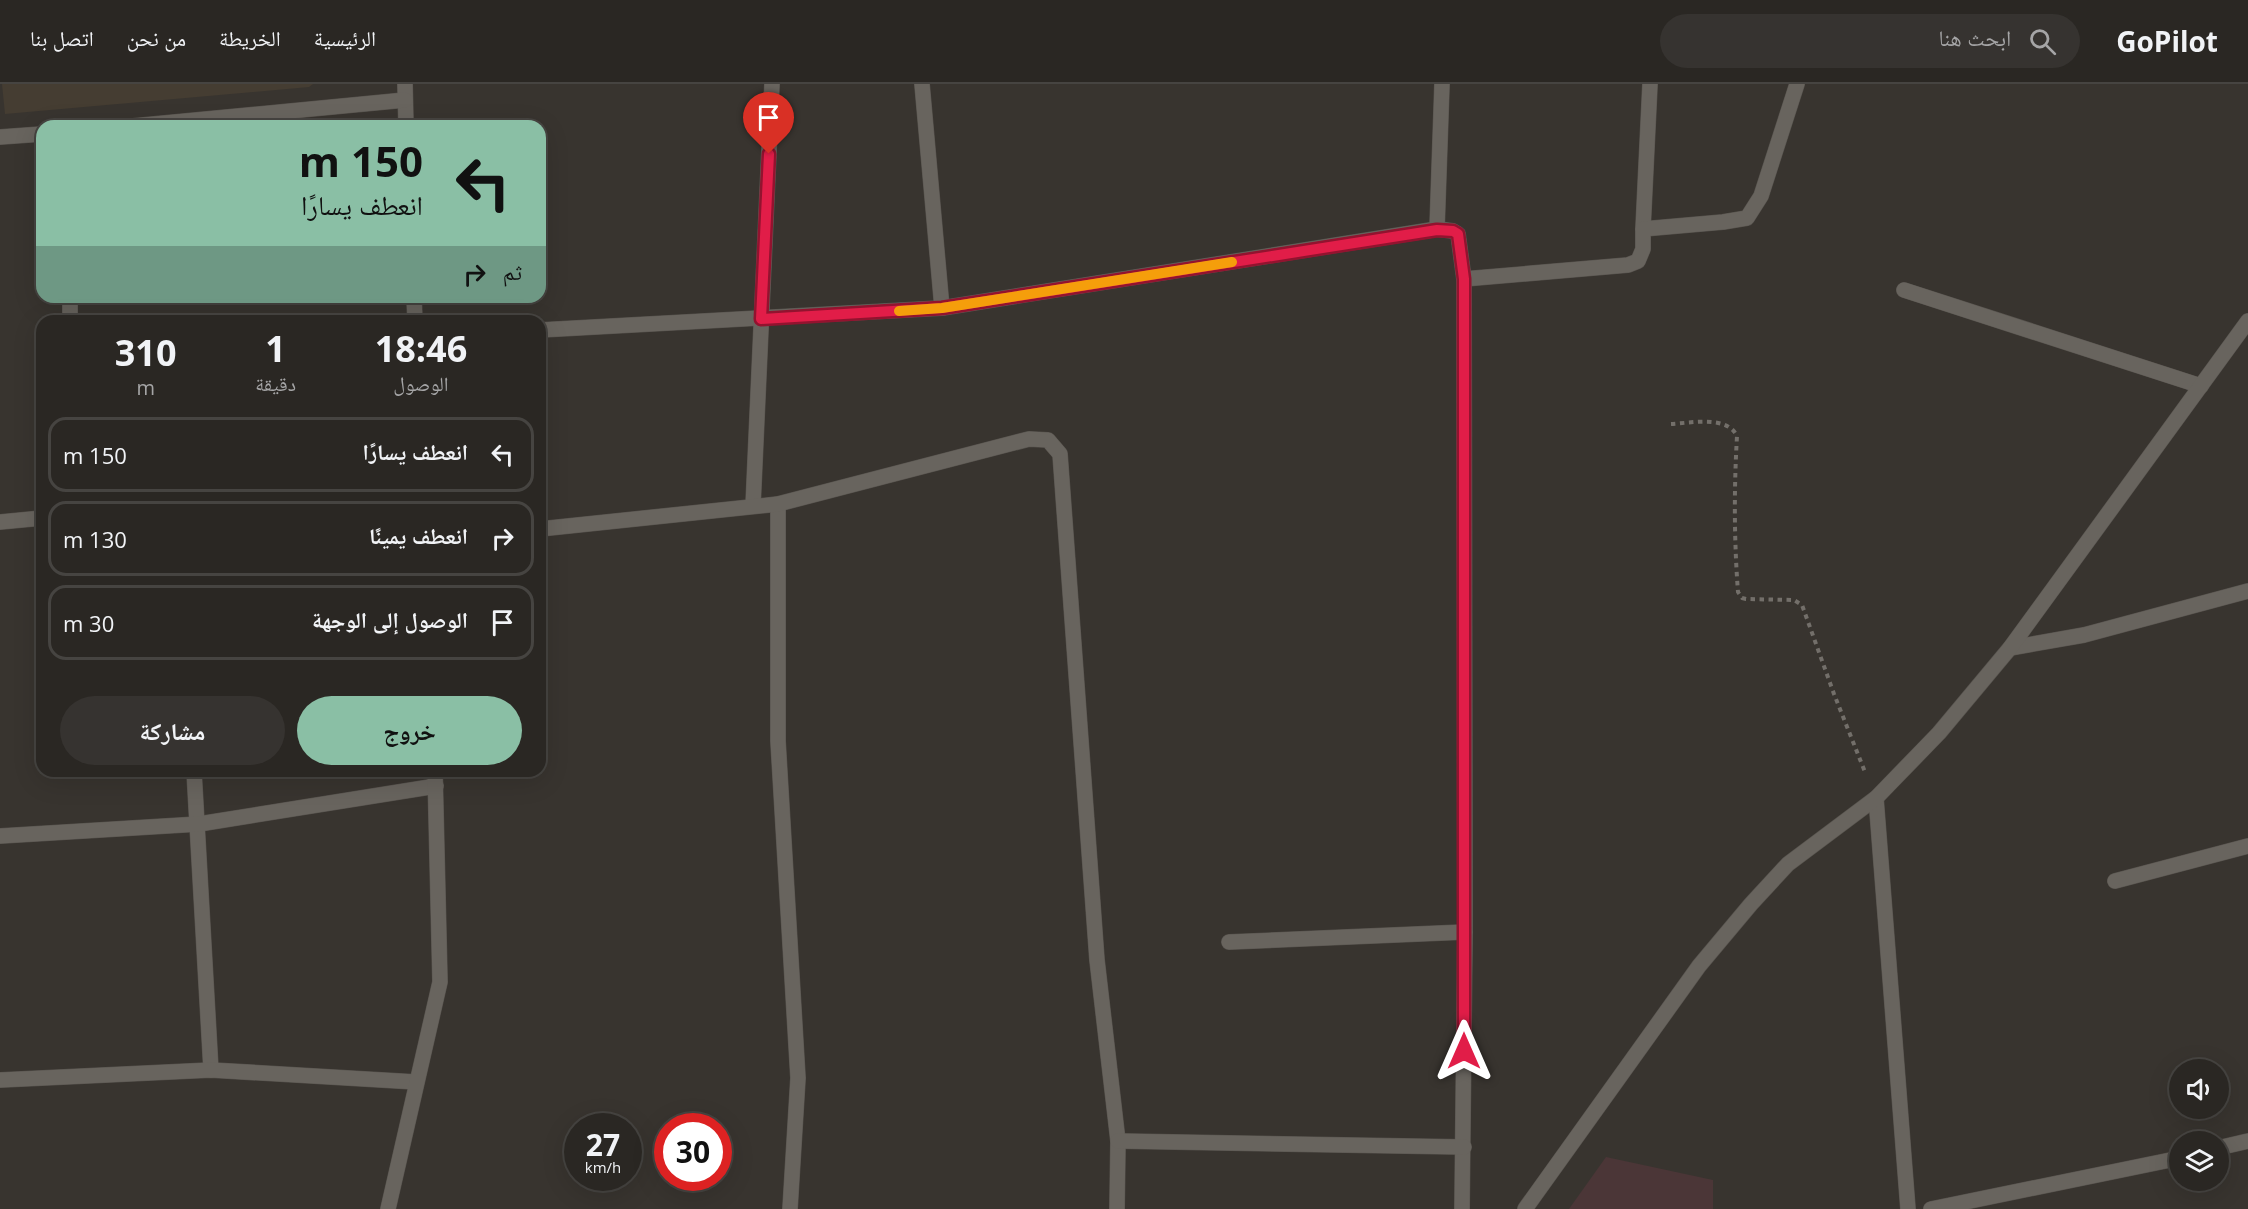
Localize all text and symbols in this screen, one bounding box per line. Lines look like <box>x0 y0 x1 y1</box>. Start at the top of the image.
search box <box>1660 14 2080 68</box>
text: ابحث هنا <box>1938 22 2011 52</box>
text: GoPilot <box>2116 22 2218 60</box>
text: اتصل بنا <box>30 24 94 52</box>
text: من نحن <box>127 24 186 52</box>
text: الخريطة <box>219 24 281 52</box>
text: الرئيسية <box>314 24 376 52</box>
icon: search <box>2026 25 2059 58</box>
pin <box>743 92 794 154</box>
icon: arrive <box>752 101 785 134</box>
text: 150 m <box>299 132 423 189</box>
icon: left <box>444 144 522 222</box>
text: انعطف يسارًا <box>301 186 423 223</box>
text: ثم <box>503 256 522 286</box>
icon: right <box>458 258 491 291</box>
text: 1 <box>265 324 286 373</box>
text: 18:46 <box>375 324 467 373</box>
text: 310 <box>115 328 177 377</box>
text: دقيقة <box>255 370 296 397</box>
text: الوصول <box>393 370 449 397</box>
text: m <box>136 374 155 401</box>
text: انعطف يسارًا <box>363 436 468 466</box>
icon: left <box>486 438 519 471</box>
text: 150 m <box>63 440 127 470</box>
text: انعطف يمينًا <box>369 520 468 550</box>
icon: right <box>486 522 519 555</box>
text: 130 m <box>63 524 127 554</box>
text: الوصول إلى الوجهة <box>312 604 468 634</box>
icon: arrive <box>486 606 519 639</box>
text: 30 m <box>63 608 114 638</box>
button: مشاركة <box>60 696 285 765</box>
button: خروج <box>297 696 522 765</box>
position arrow <box>1432 1019 1496 1083</box>
map controls <box>2169 1059 2229 1191</box>
button: sound <box>2169 1059 2229 1119</box>
speed limit sign: 30 <box>654 1113 732 1191</box>
text: 27 <box>586 1124 620 1165</box>
button: layers <box>2169 1131 2229 1191</box>
text: km/h <box>585 1157 621 1177</box>

